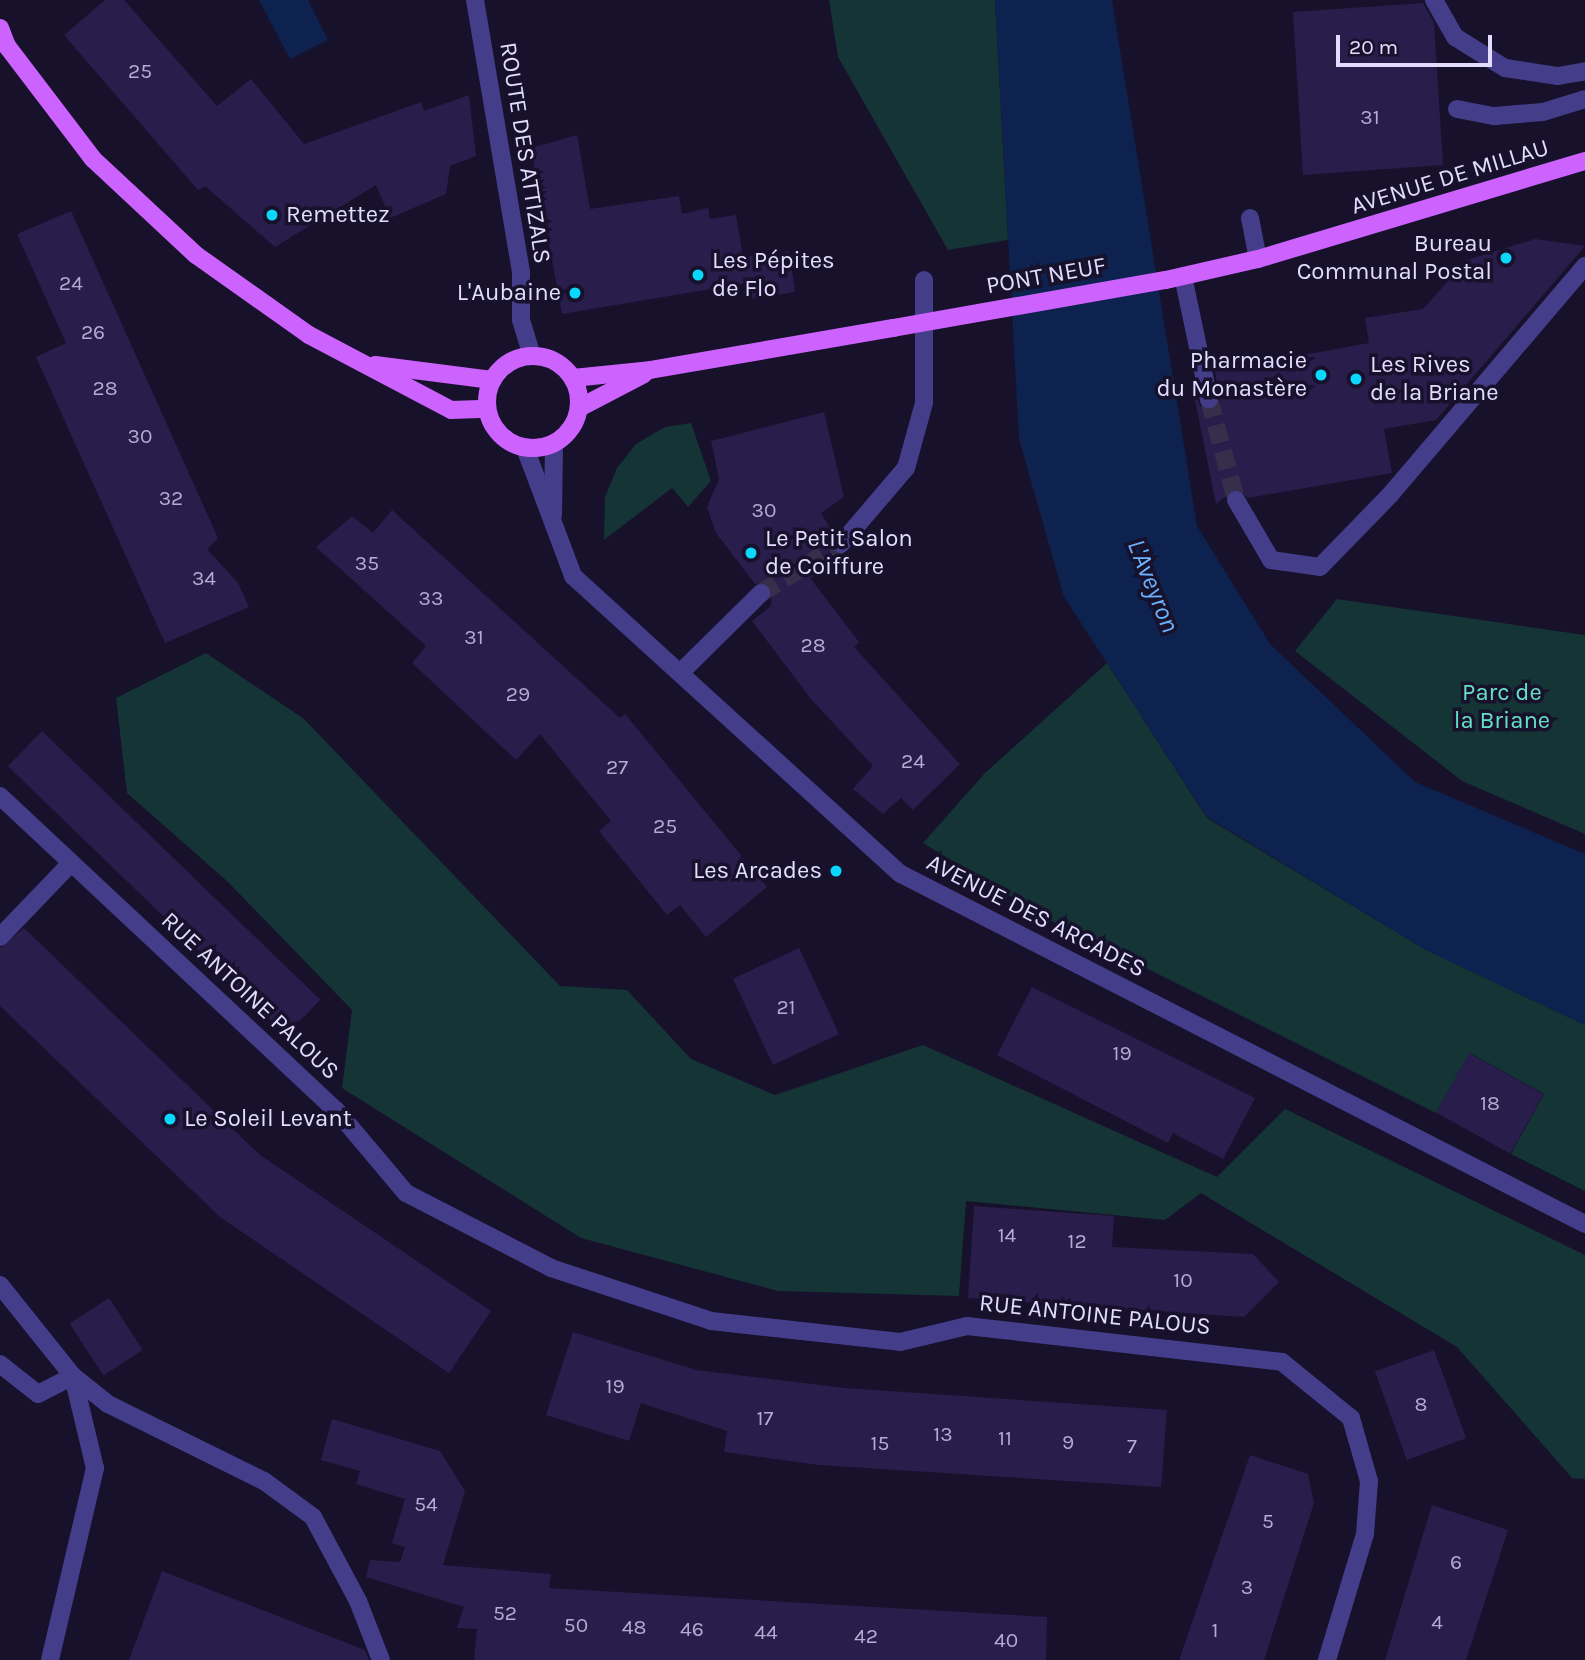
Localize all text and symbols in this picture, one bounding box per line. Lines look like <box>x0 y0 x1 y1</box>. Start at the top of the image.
scale bar <box>1340 21 1496 65</box>
text: 20 m <box>1349 35 1398 59</box>
street label: ROUTE DES ATTIZALS <box>493 40 557 266</box>
house number: 25 <box>128 58 152 84</box>
house number: 31 <box>1360 104 1380 130</box>
street label: AVENUE DE MILLAU <box>1348 133 1552 221</box>
place label: Remettez <box>286 201 390 229</box>
marker: Remettez <box>264 207 280 223</box>
place label: Bureau Communal Postal <box>1297 230 1492 286</box>
place label: Les Pépites de Flo <box>712 247 835 303</box>
marker: Bureau Communal Postal <box>1498 250 1514 266</box>
street label: PONT NEUF <box>984 251 1108 301</box>
marker: Les Pépites de Flo <box>690 267 706 283</box>
house number: 24 <box>59 270 83 296</box>
place label: L'Aubaine <box>457 279 561 307</box>
marker: L'Aubaine <box>567 285 583 301</box>
house number: 26 <box>81 319 105 345</box>
place label: Pharmacie du Monastère <box>1156 347 1307 403</box>
place label: Les Rives de la Briane <box>1370 351 1499 407</box>
marker: Pharmacie du Monastère <box>1313 367 1329 383</box>
marker: Les Rives de la Briane <box>1348 371 1364 387</box>
house number: 28 <box>92 375 118 401</box>
house number: 30 <box>128 423 152 449</box>
house number: 32 <box>159 485 183 511</box>
house number: 30 <box>752 497 776 523</box>
place label: Le Petit Salon de Coiffure <box>765 525 913 581</box>
water label: L'Aveyron <box>1120 535 1186 637</box>
marker: Le Petit Salon de Coiffure <box>743 545 759 561</box>
house number: 35 <box>355 550 379 576</box>
house number: 34 <box>192 565 216 591</box>
house number: 33 <box>419 585 443 611</box>
house number: 31 <box>464 624 484 650</box>
house number: 28 <box>800 632 826 658</box>
park label: Parc de la Briane <box>1454 679 1550 735</box>
house number: 29 <box>506 681 530 707</box>
house number: 24 <box>901 748 925 774</box>
house number: 27 <box>606 754 628 780</box>
house number: 25 <box>653 813 677 839</box>
street label: AVENUE DES ARCADES <box>922 848 1150 984</box>
place label: Les Arcades <box>693 857 822 885</box>
marker: Les Arcades <box>828 863 844 879</box>
street label: RUE ANTOINE PALOUS <box>155 906 345 1086</box>
house number: 21 <box>776 994 796 1020</box>
house number: 19 <box>1112 1040 1132 1066</box>
house number: 18 <box>1480 1090 1500 1116</box>
place label: Le Soleil Levant <box>184 1105 352 1133</box>
marker: Le Soleil Levant <box>162 1111 178 1127</box>
house number: 14 <box>998 1222 1016 1248</box>
house number: 12 <box>1067 1228 1087 1254</box>
house number: 10 <box>1173 1267 1193 1293</box>
street label: RUE ANTOINE PALOUS <box>978 1289 1212 1341</box>
house number: 19 <box>605 1373 625 1399</box>
house number: 8 <box>1415 1391 1427 1417</box>
house number: 17 <box>757 1405 773 1431</box>
house number: 13 <box>933 1421 953 1447</box>
house number: 11 <box>998 1425 1012 1451</box>
house number: 9 <box>1062 1429 1074 1455</box>
house number: 15 <box>871 1430 889 1456</box>
house number: 7 <box>1127 1433 1137 1459</box>
house number: 54 <box>414 1491 438 1517</box>
house number: 5 <box>1262 1508 1274 1534</box>
house number: 6 <box>1450 1549 1462 1575</box>
house number: 3 <box>1241 1574 1253 1600</box>
house number: 52 <box>493 1600 517 1626</box>
house number: 4 <box>1431 1609 1443 1635</box>
house number: 50 <box>564 1612 588 1638</box>
house number: 48 <box>622 1614 646 1640</box>
house number: 46 <box>680 1616 704 1642</box>
house number: 1 <box>1212 1617 1218 1643</box>
house number: 44 <box>754 1619 778 1645</box>
house number: 42 <box>854 1623 878 1649</box>
house number: 40 <box>994 1627 1018 1653</box>

